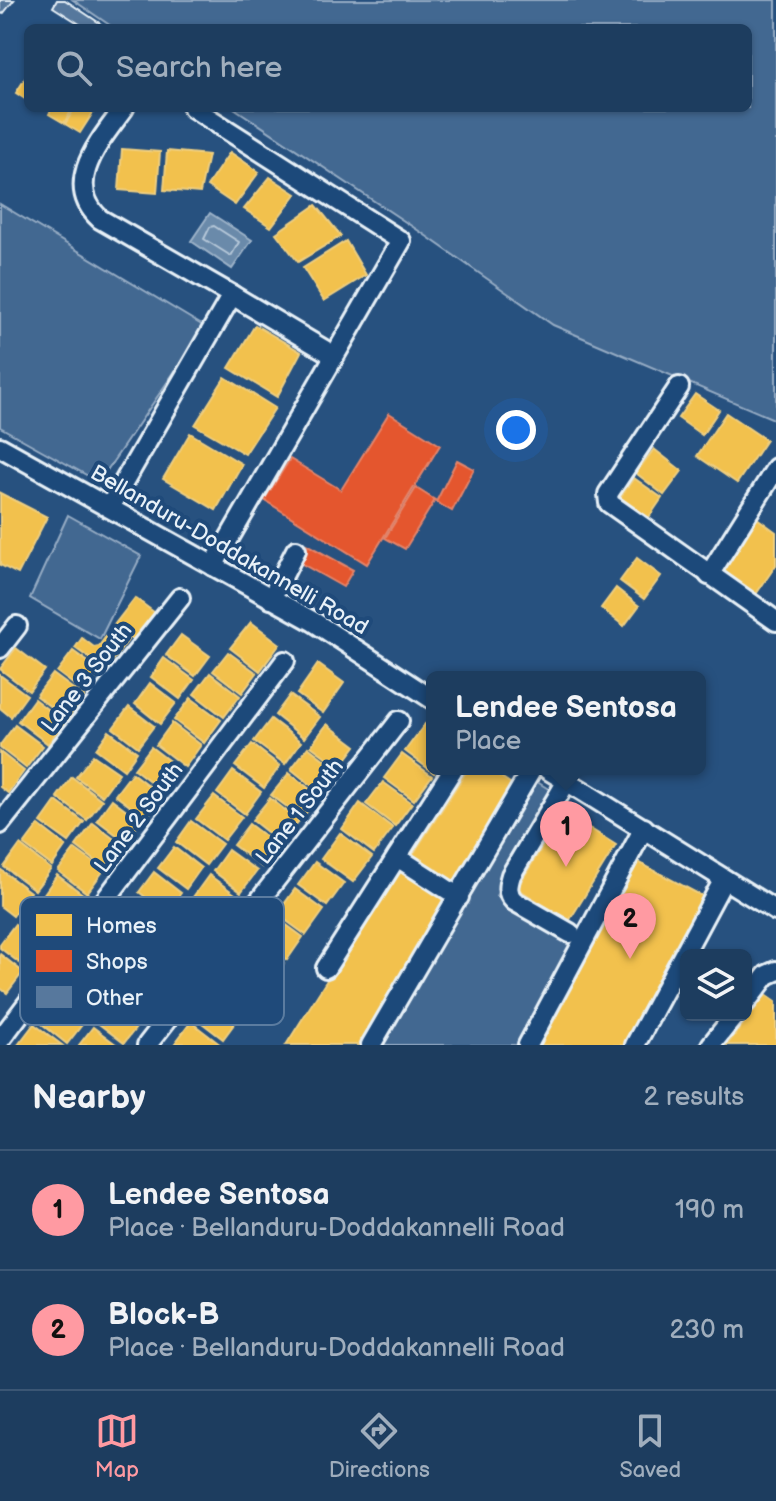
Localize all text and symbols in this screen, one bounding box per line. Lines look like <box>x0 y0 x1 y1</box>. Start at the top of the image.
search box <box>24 24 752 112</box>
icon: search <box>52 46 96 90</box>
text: Search here <box>116 50 282 86</box>
your location <box>496 410 536 450</box>
street label: Bellanduru-Doddakannelli Road <box>85 459 373 641</box>
street label: Lane 3 South <box>36 618 138 738</box>
popup <box>426 671 706 775</box>
text: Lendee Sentosa <box>455 690 677 726</box>
text: Place <box>455 726 521 757</box>
street label: Lane 1 South <box>251 754 350 870</box>
street label: Lane 2 South <box>89 757 189 878</box>
pin: 1 <box>540 801 592 867</box>
pin: 2 <box>604 893 656 959</box>
legend <box>20 897 284 1025</box>
text: Homes <box>86 913 157 940</box>
text: Shops <box>86 949 148 976</box>
map controls <box>680 949 752 1021</box>
button: layers <box>680 949 752 1021</box>
text: Other <box>86 985 144 1012</box>
text: Nearby <box>32 1077 146 1118</box>
text: 2 results <box>644 1082 744 1113</box>
text: Lendee Sentosa <box>108 1177 330 1213</box>
text: 1 <box>53 1195 63 1226</box>
text: 190 m <box>675 1195 744 1226</box>
text: Place · Bellanduru-Doddakannelli Road <box>108 1213 565 1244</box>
text: Block-B <box>108 1297 219 1333</box>
text: 2 <box>50 1315 66 1346</box>
text: 230 m <box>669 1315 744 1346</box>
text: Place · Bellanduru-Doddakannelli Road <box>108 1333 565 1364</box>
tab: Map <box>95 1409 139 1484</box>
tab: Directions <box>329 1409 430 1484</box>
tab: Saved <box>619 1409 681 1484</box>

